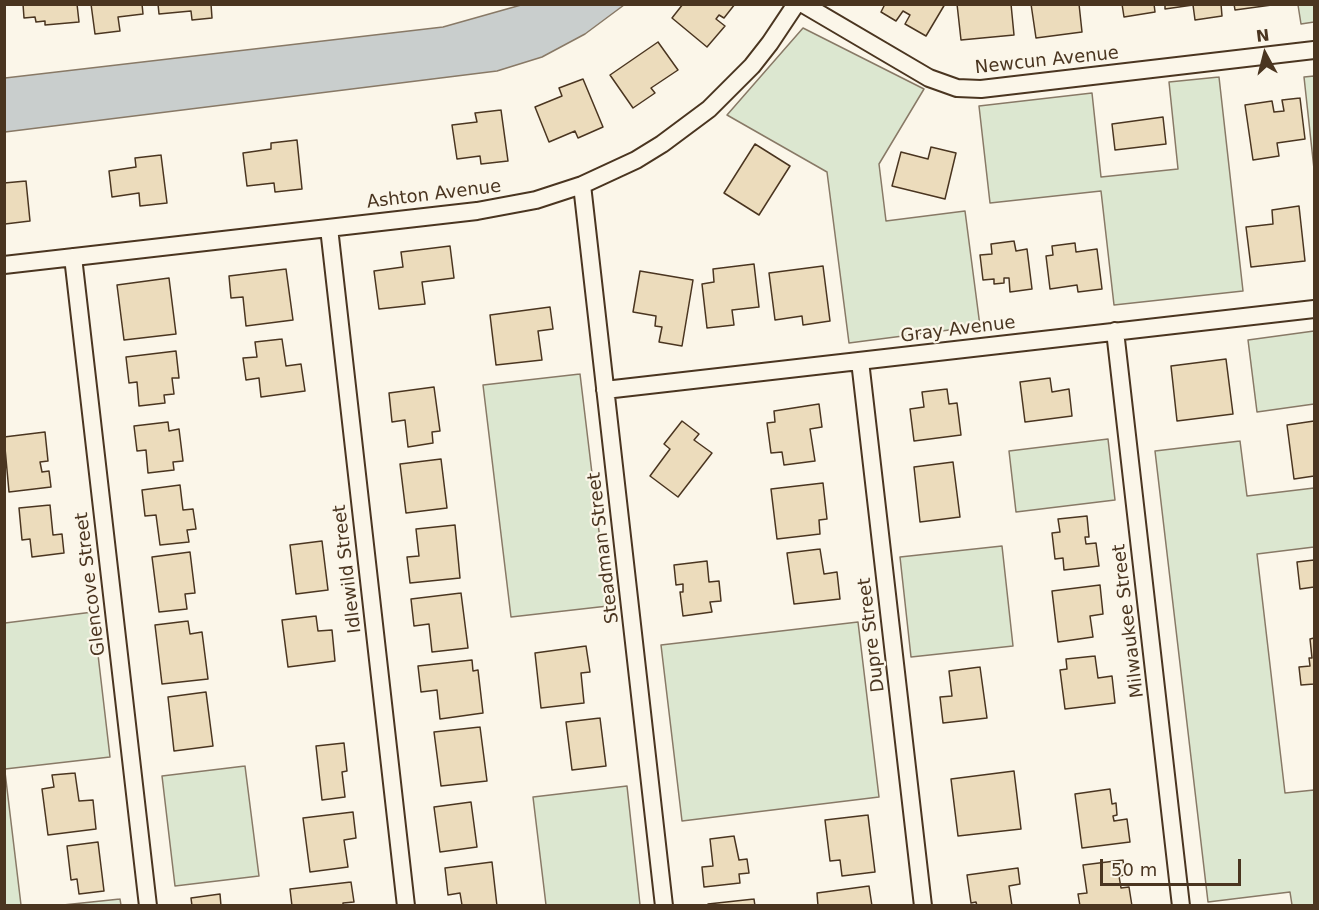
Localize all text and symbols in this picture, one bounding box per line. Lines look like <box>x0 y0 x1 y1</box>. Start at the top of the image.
north arrow <box>1235 24 1295 84</box>
text: N <box>1255 25 1271 46</box>
street label: Newcun Avenue <box>974 43 1120 79</box>
street label: Ashton Avenue <box>366 176 502 214</box>
street label: Gray Avenue <box>899 312 1017 348</box>
street label: Steadman Street <box>584 471 624 625</box>
street label: Idlewild Street <box>329 503 367 635</box>
street label: Glencove Street <box>71 511 111 657</box>
street label: Milwaukee Street <box>1109 543 1149 699</box>
street label: Dupre Street <box>854 577 890 693</box>
scale bar <box>1103 847 1244 885</box>
text: 50 m <box>1111 859 1157 880</box>

